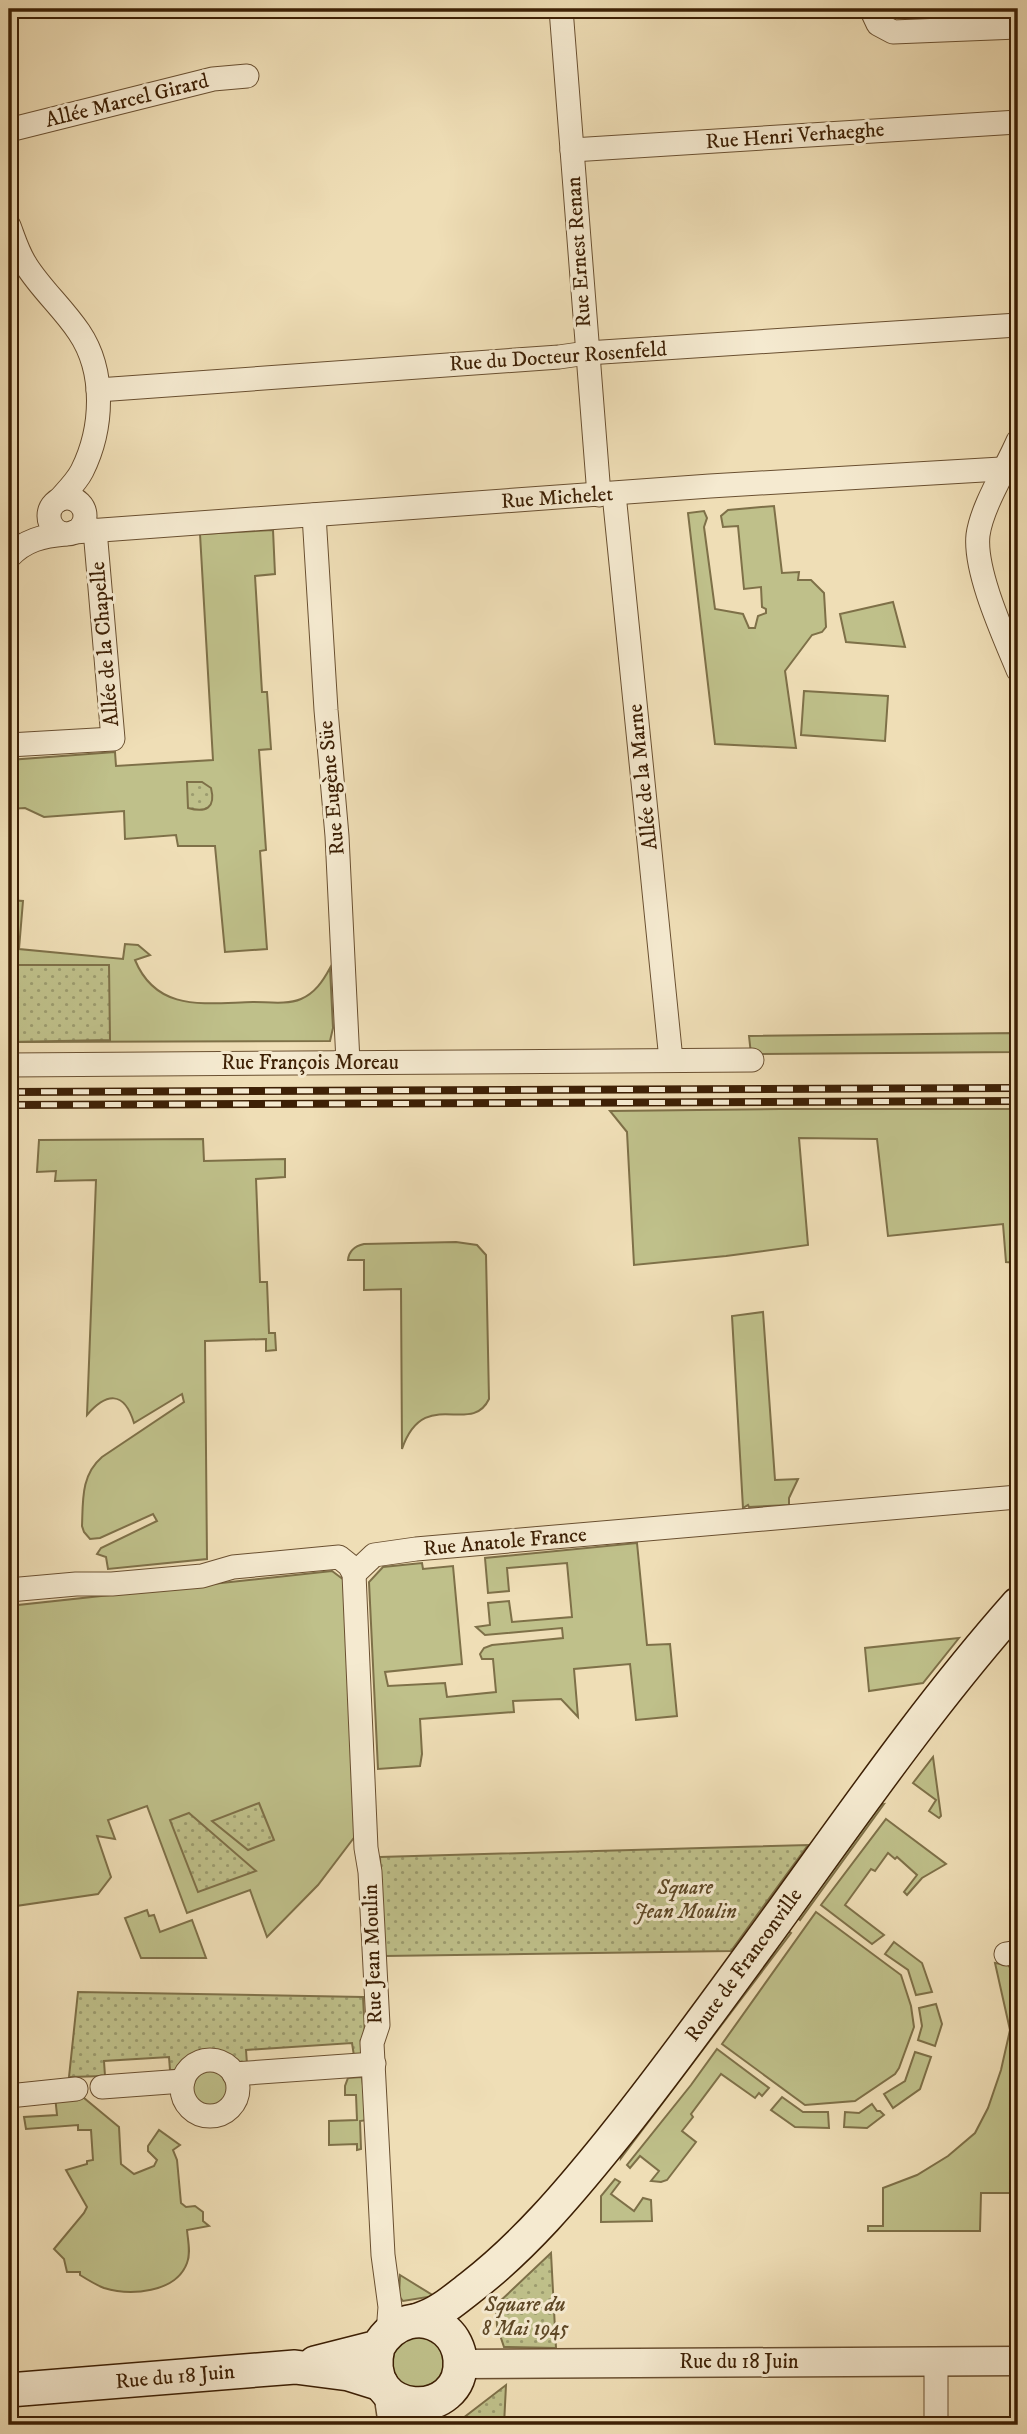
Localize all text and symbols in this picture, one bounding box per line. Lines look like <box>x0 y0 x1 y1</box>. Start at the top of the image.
street label: Allée Marcel Girard <box>43 68 212 134</box>
street label: Rue Henri Verhaeghe <box>705 117 886 155</box>
street label: Rue Ernest Renan <box>561 176 597 328</box>
street label: Rue du Docteur Rosenfeld <box>448 336 668 378</box>
street label: Rue Michelet <box>500 481 614 515</box>
street label: Allée de la Chapelle <box>85 560 125 728</box>
street label: Allée de la Marne <box>622 702 664 851</box>
street label: Rue Eugène Süe <box>313 719 351 856</box>
street label: Rue François Moreau <box>221 1050 399 1076</box>
street label: Rue Anatole France <box>422 1522 588 1562</box>
park label: Square Jean Moulin <box>633 1875 737 1925</box>
street label: Rue Jean Moulin <box>358 1883 388 2025</box>
street label: Route de Franconville <box>680 1883 809 2047</box>
park label: Square du 8 Mai 1945 <box>482 2292 569 2342</box>
street label: Rue du 18 Juin <box>679 2349 799 2375</box>
street label: Rue du 18 Juin <box>114 2359 236 2395</box>

